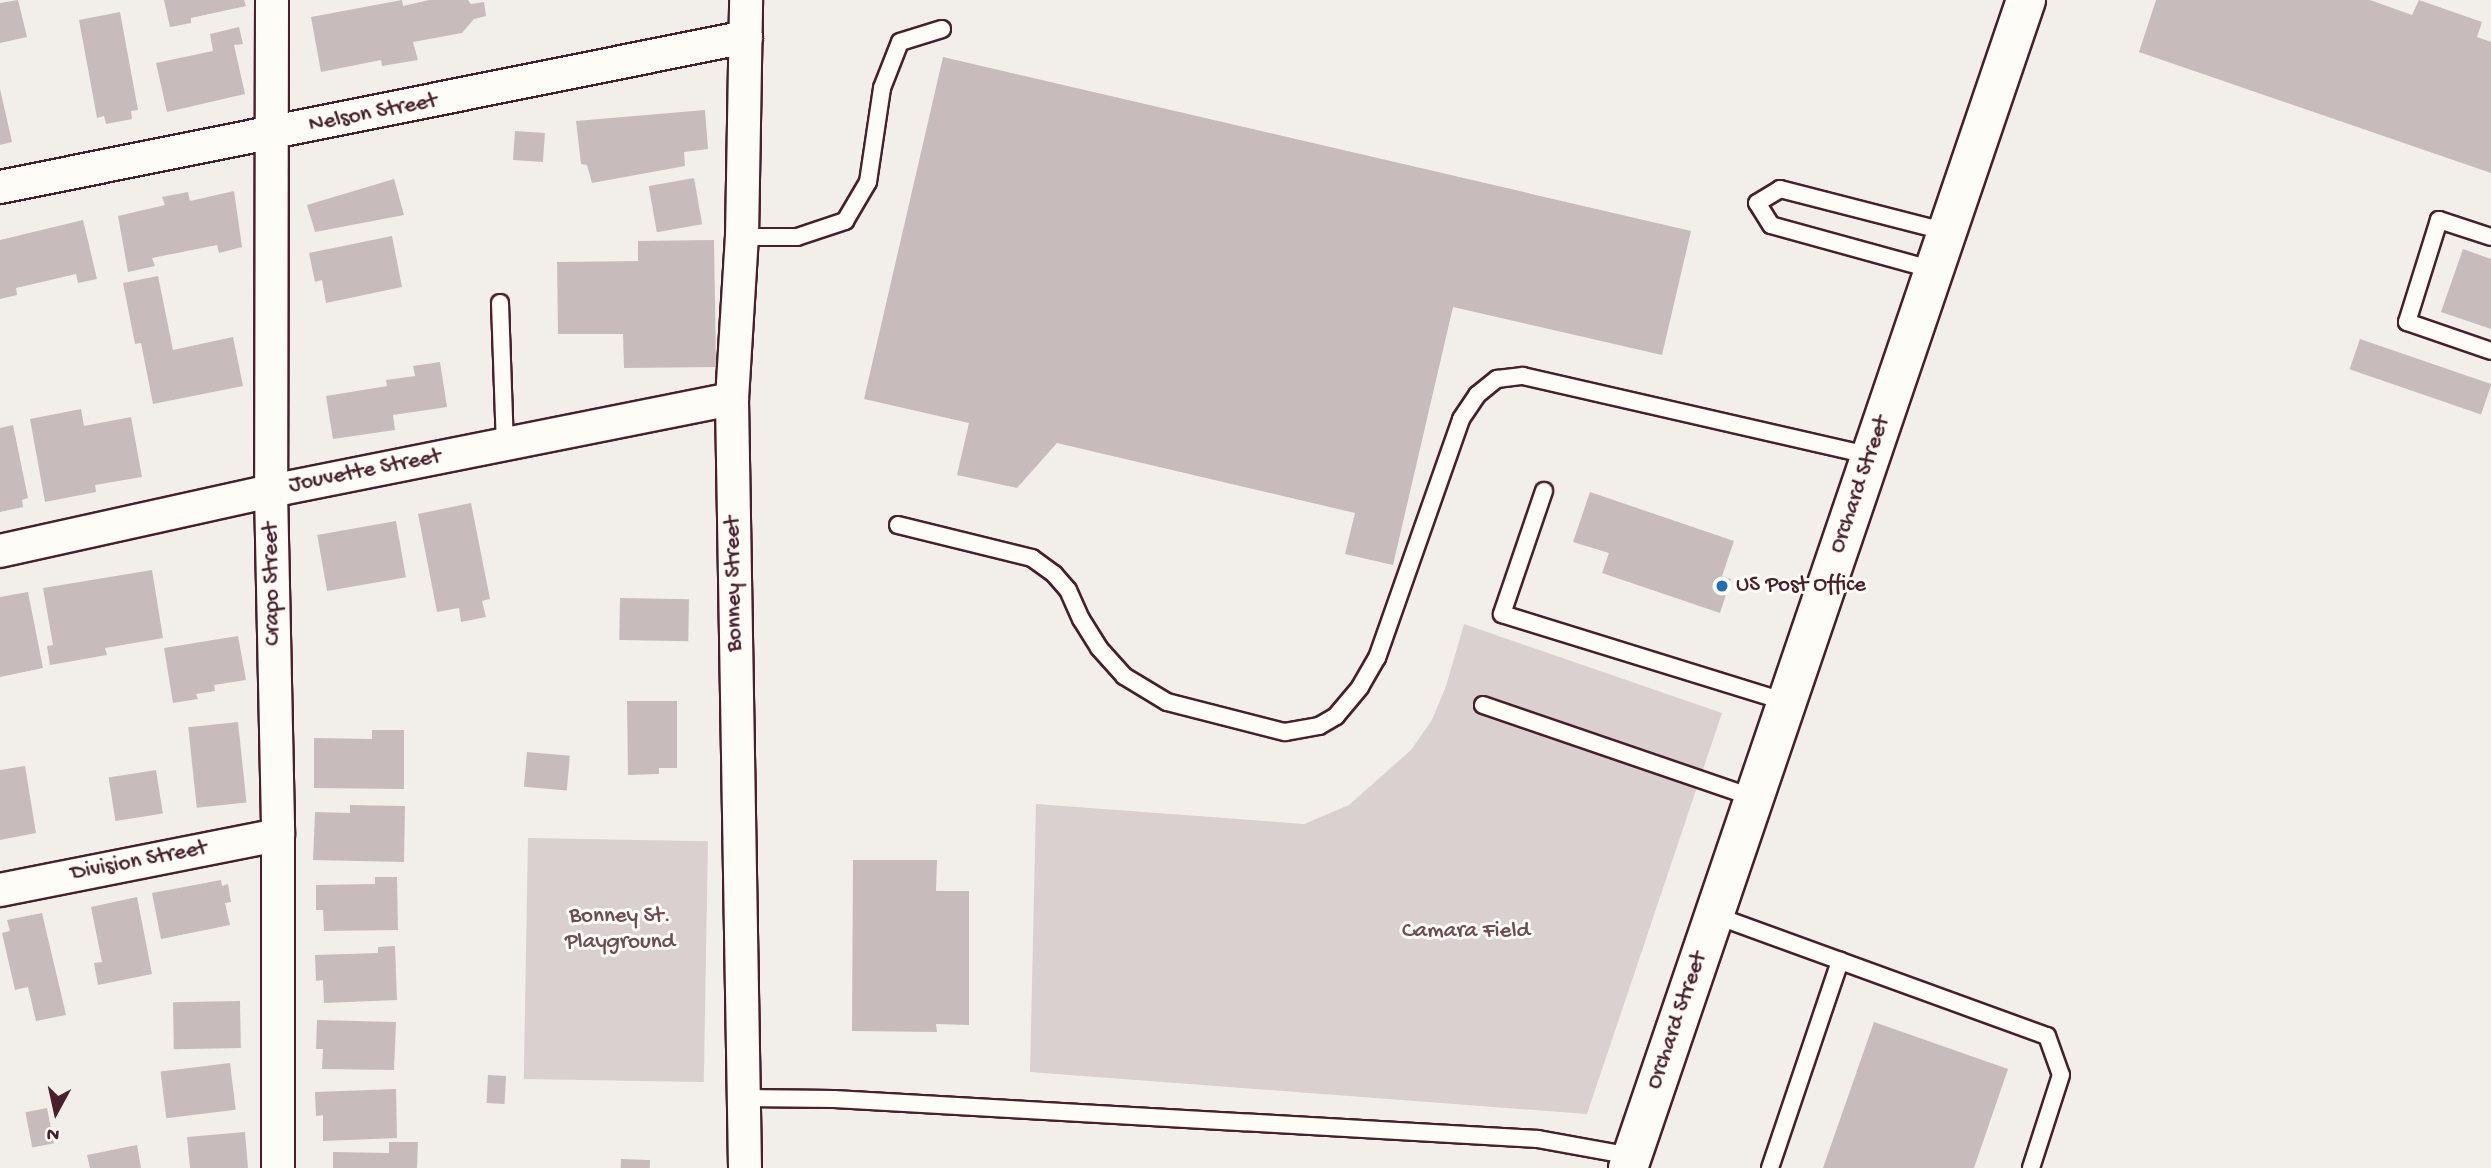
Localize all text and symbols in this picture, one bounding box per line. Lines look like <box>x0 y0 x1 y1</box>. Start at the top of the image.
street label: Nelson Street <box>307 88 439 140</box>
street label: Orchard Street <box>1825 413 1897 557</box>
street label: Jouvette Street <box>287 444 443 500</box>
street label: Bonney Street <box>720 516 750 652</box>
street label: Crapo Street <box>258 522 288 646</box>
place label: US Post Office <box>1736 572 1866 600</box>
marker: US Post Office <box>1714 578 1730 594</box>
street label: Division Street <box>69 835 209 889</box>
park label: Bonney St. Playground <box>565 903 675 957</box>
park label: Camara Field <box>1402 918 1530 946</box>
street label: Orchard Street <box>1642 949 1714 1093</box>
north arrow <box>21 1077 91 1147</box>
text: N <box>45 1121 61 1146</box>

